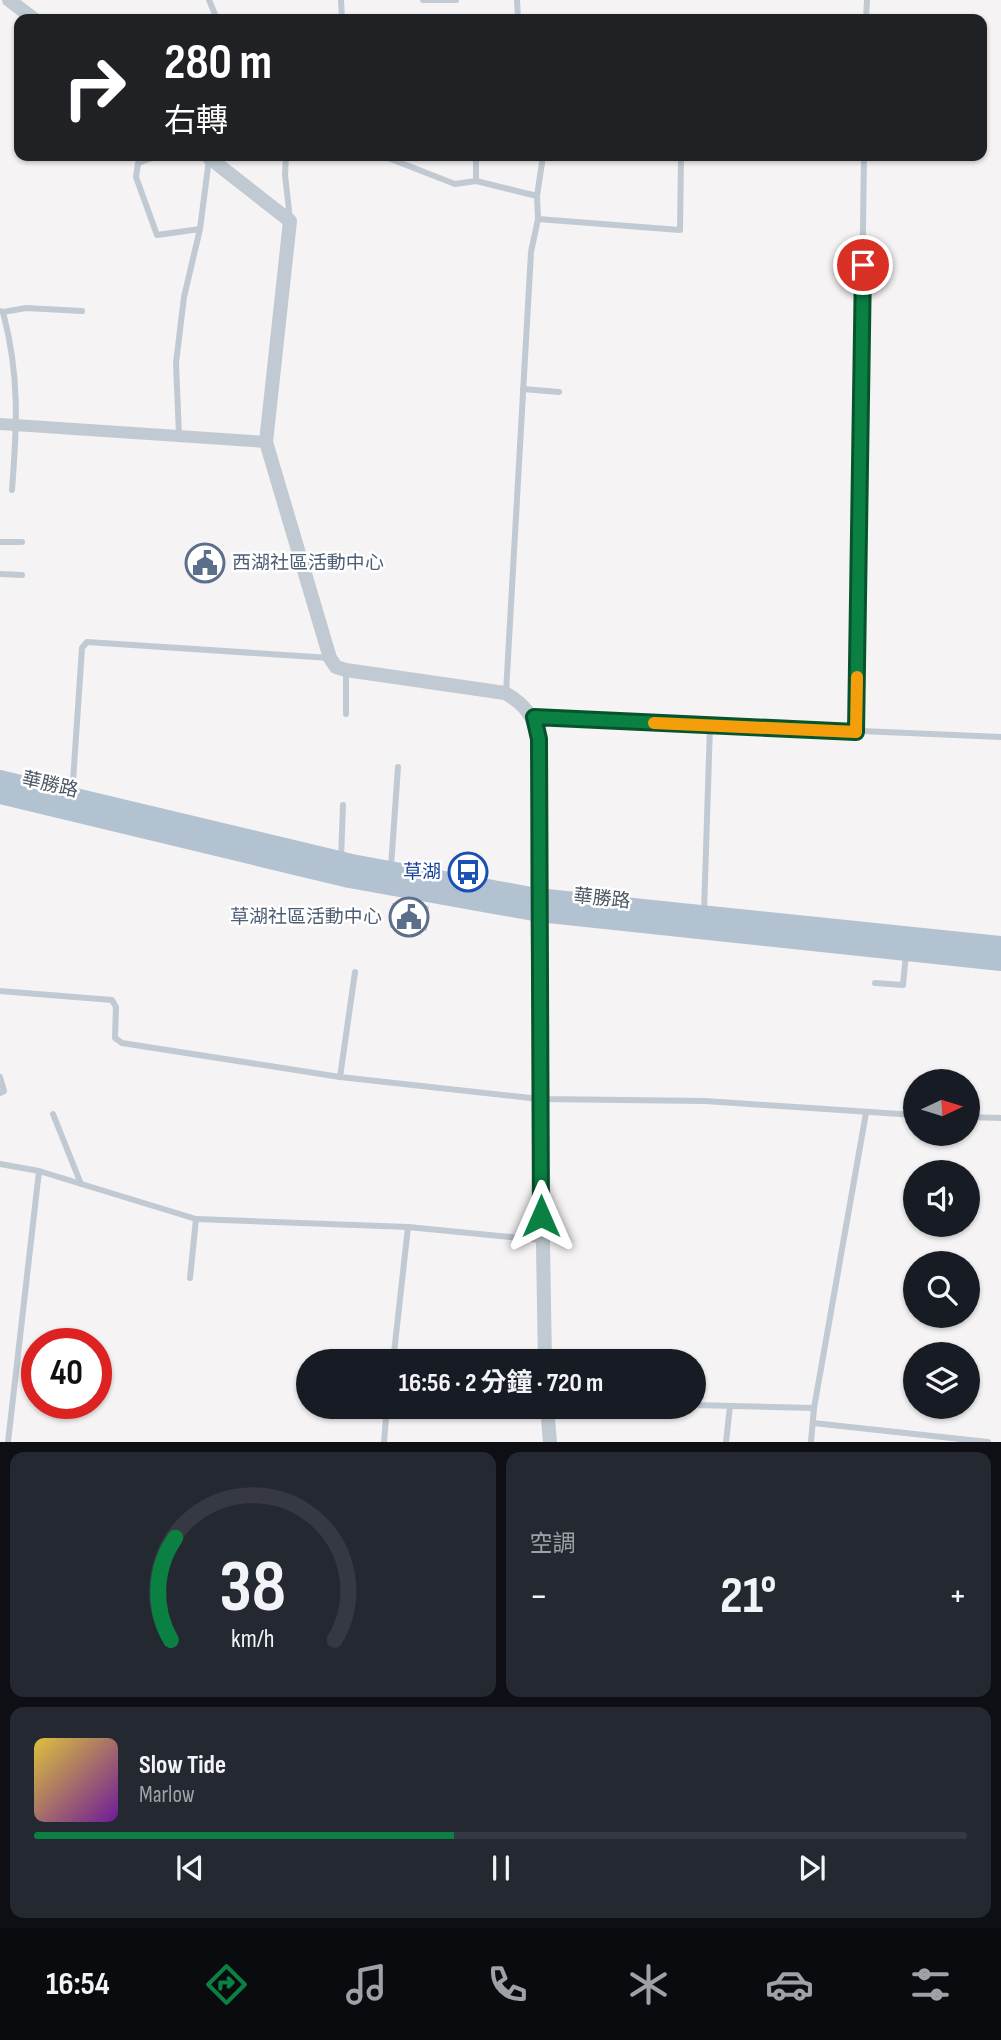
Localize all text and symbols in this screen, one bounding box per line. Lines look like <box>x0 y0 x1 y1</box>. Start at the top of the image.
text: 280 m <box>164 34 272 93</box>
icon: right <box>49 42 140 133</box>
text: 右轉 <box>164 102 228 141</box>
pin <box>833 235 893 295</box>
icon: arrive <box>844 246 882 284</box>
public building icon: 西湖社區活動中心 <box>184 542 226 584</box>
place label: 西湖社區活動中心 <box>232 552 384 575</box>
street label: 華勝路 <box>20 767 80 803</box>
bus stop icon: 草湖 <box>447 851 489 893</box>
place label: 草湖 <box>403 861 441 884</box>
street label: 華勝路 <box>572 885 632 913</box>
public building icon: 草湖社區活動中心 <box>388 896 430 938</box>
place label: 草湖社區活動中心 <box>230 906 382 929</box>
north arrow <box>903 1069 980 1146</box>
map controls <box>903 1069 980 1419</box>
button: sound <box>903 1160 980 1237</box>
position arrow <box>504 1179 578 1253</box>
button: search <box>903 1251 980 1328</box>
speed limit sign: 40 <box>21 1328 112 1419</box>
button: layers <box>903 1342 980 1419</box>
text: 16:56 · 2 分鐘 · 720 m <box>399 1368 603 1399</box>
text: 空調 <box>530 1530 576 1558</box>
text: 38 <box>219 1545 286 1633</box>
text: 21° <box>720 1565 776 1628</box>
text: − <box>530 1574 548 1619</box>
text: + <box>948 1574 967 1619</box>
text: km/h <box>231 1624 274 1655</box>
text: Slow Tide <box>139 1750 226 1781</box>
text: Marlow <box>139 1781 195 1809</box>
icon: previous <box>171 1849 209 1887</box>
icon: pause <box>482 1849 520 1887</box>
icon: next <box>793 1849 831 1887</box>
icon: directions <box>202 1960 251 2009</box>
icon: music <box>342 1960 391 2009</box>
icon: phone <box>483 1960 532 2009</box>
icon: climate <box>624 1960 673 2009</box>
icon: car <box>765 1960 814 2009</box>
icon: filters <box>906 1960 955 2009</box>
text: 16:54 <box>46 1965 110 2004</box>

